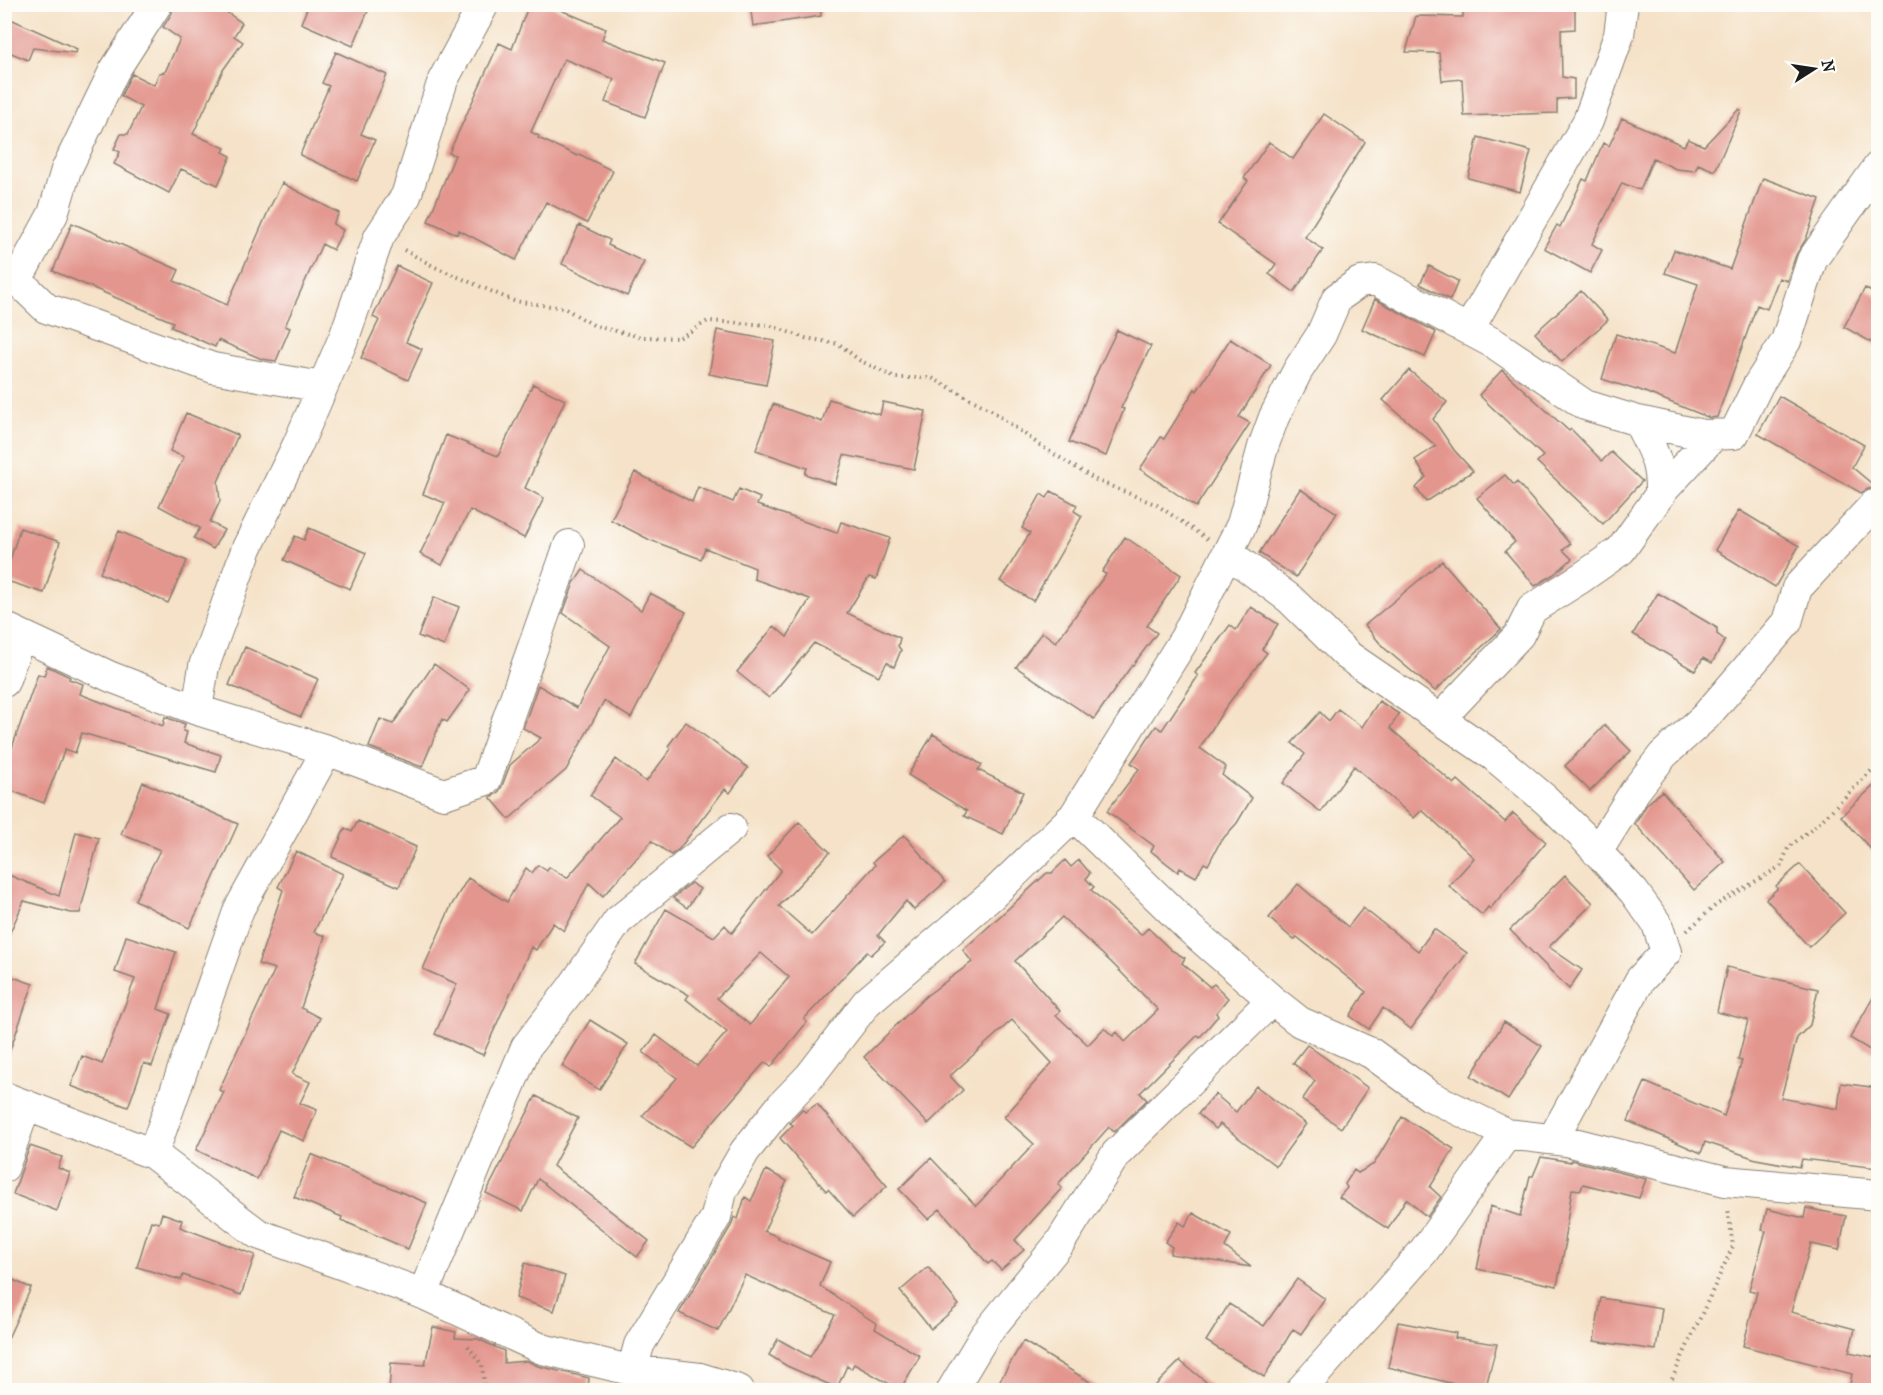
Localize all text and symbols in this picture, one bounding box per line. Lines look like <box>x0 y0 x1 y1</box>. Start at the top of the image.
north arrow <box>1784 39 1844 99</box>
text: N <box>1818 58 1839 75</box>

